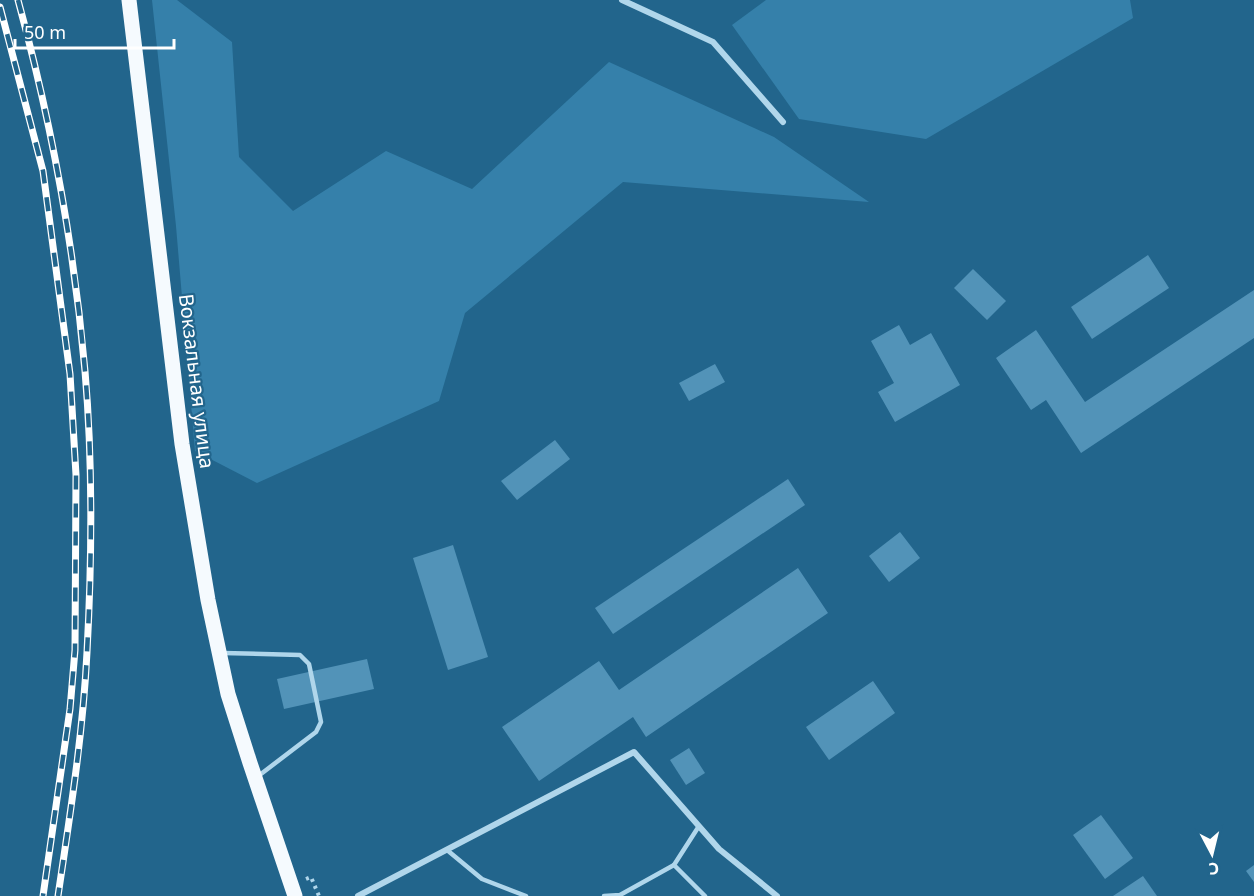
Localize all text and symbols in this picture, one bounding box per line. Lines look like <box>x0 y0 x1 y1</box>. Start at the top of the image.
scale bar <box>15 12 174 50</box>
text: 50 m <box>24 20 66 44</box>
street label: Вокзальная улица <box>173 292 221 470</box>
north arrow <box>1182 824 1242 884</box>
text: С <box>1207 857 1220 880</box>

